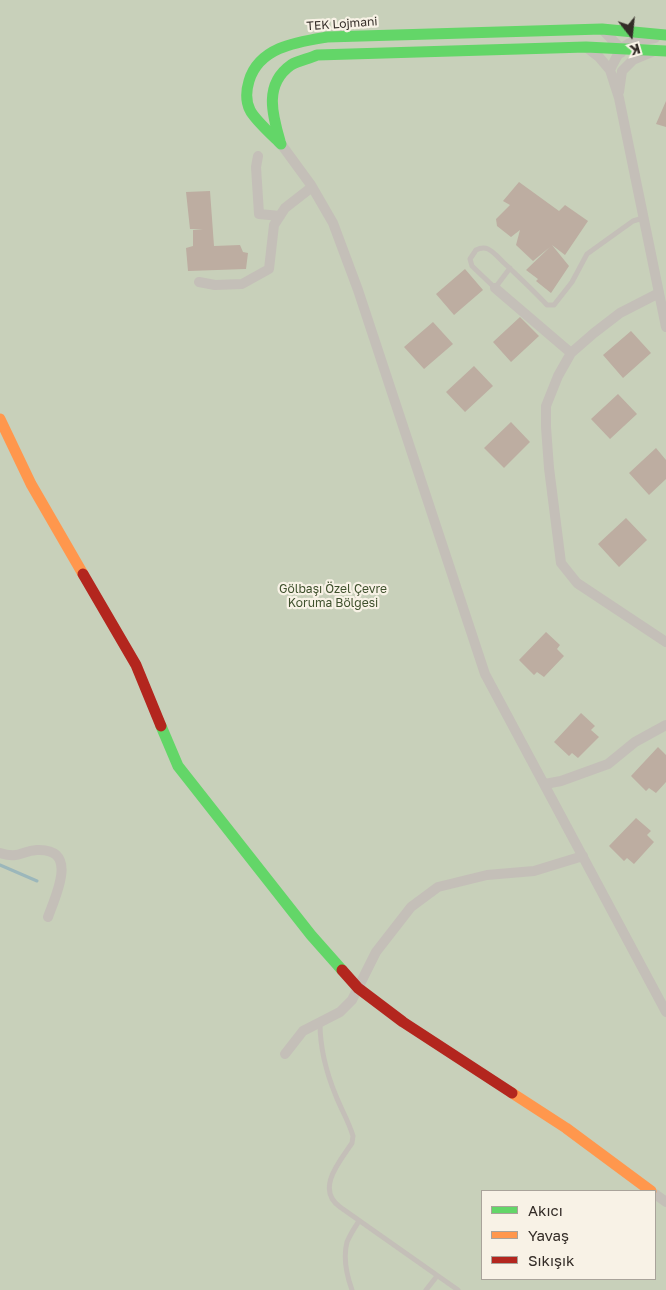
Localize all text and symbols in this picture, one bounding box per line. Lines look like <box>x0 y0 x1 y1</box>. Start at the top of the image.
north arrow <box>606 10 656 60</box>
street label: TEK Lojmani <box>306 14 378 34</box>
text: K <box>628 40 642 59</box>
park label: Gölbaşı Özel Çevre Koruma Bölgesi <box>279 582 387 610</box>
legend <box>481 1190 656 1280</box>
text: Akıcı <box>528 1201 563 1219</box>
text: Yavaş <box>528 1226 569 1244</box>
text: Sıkışık <box>528 1251 575 1269</box>

